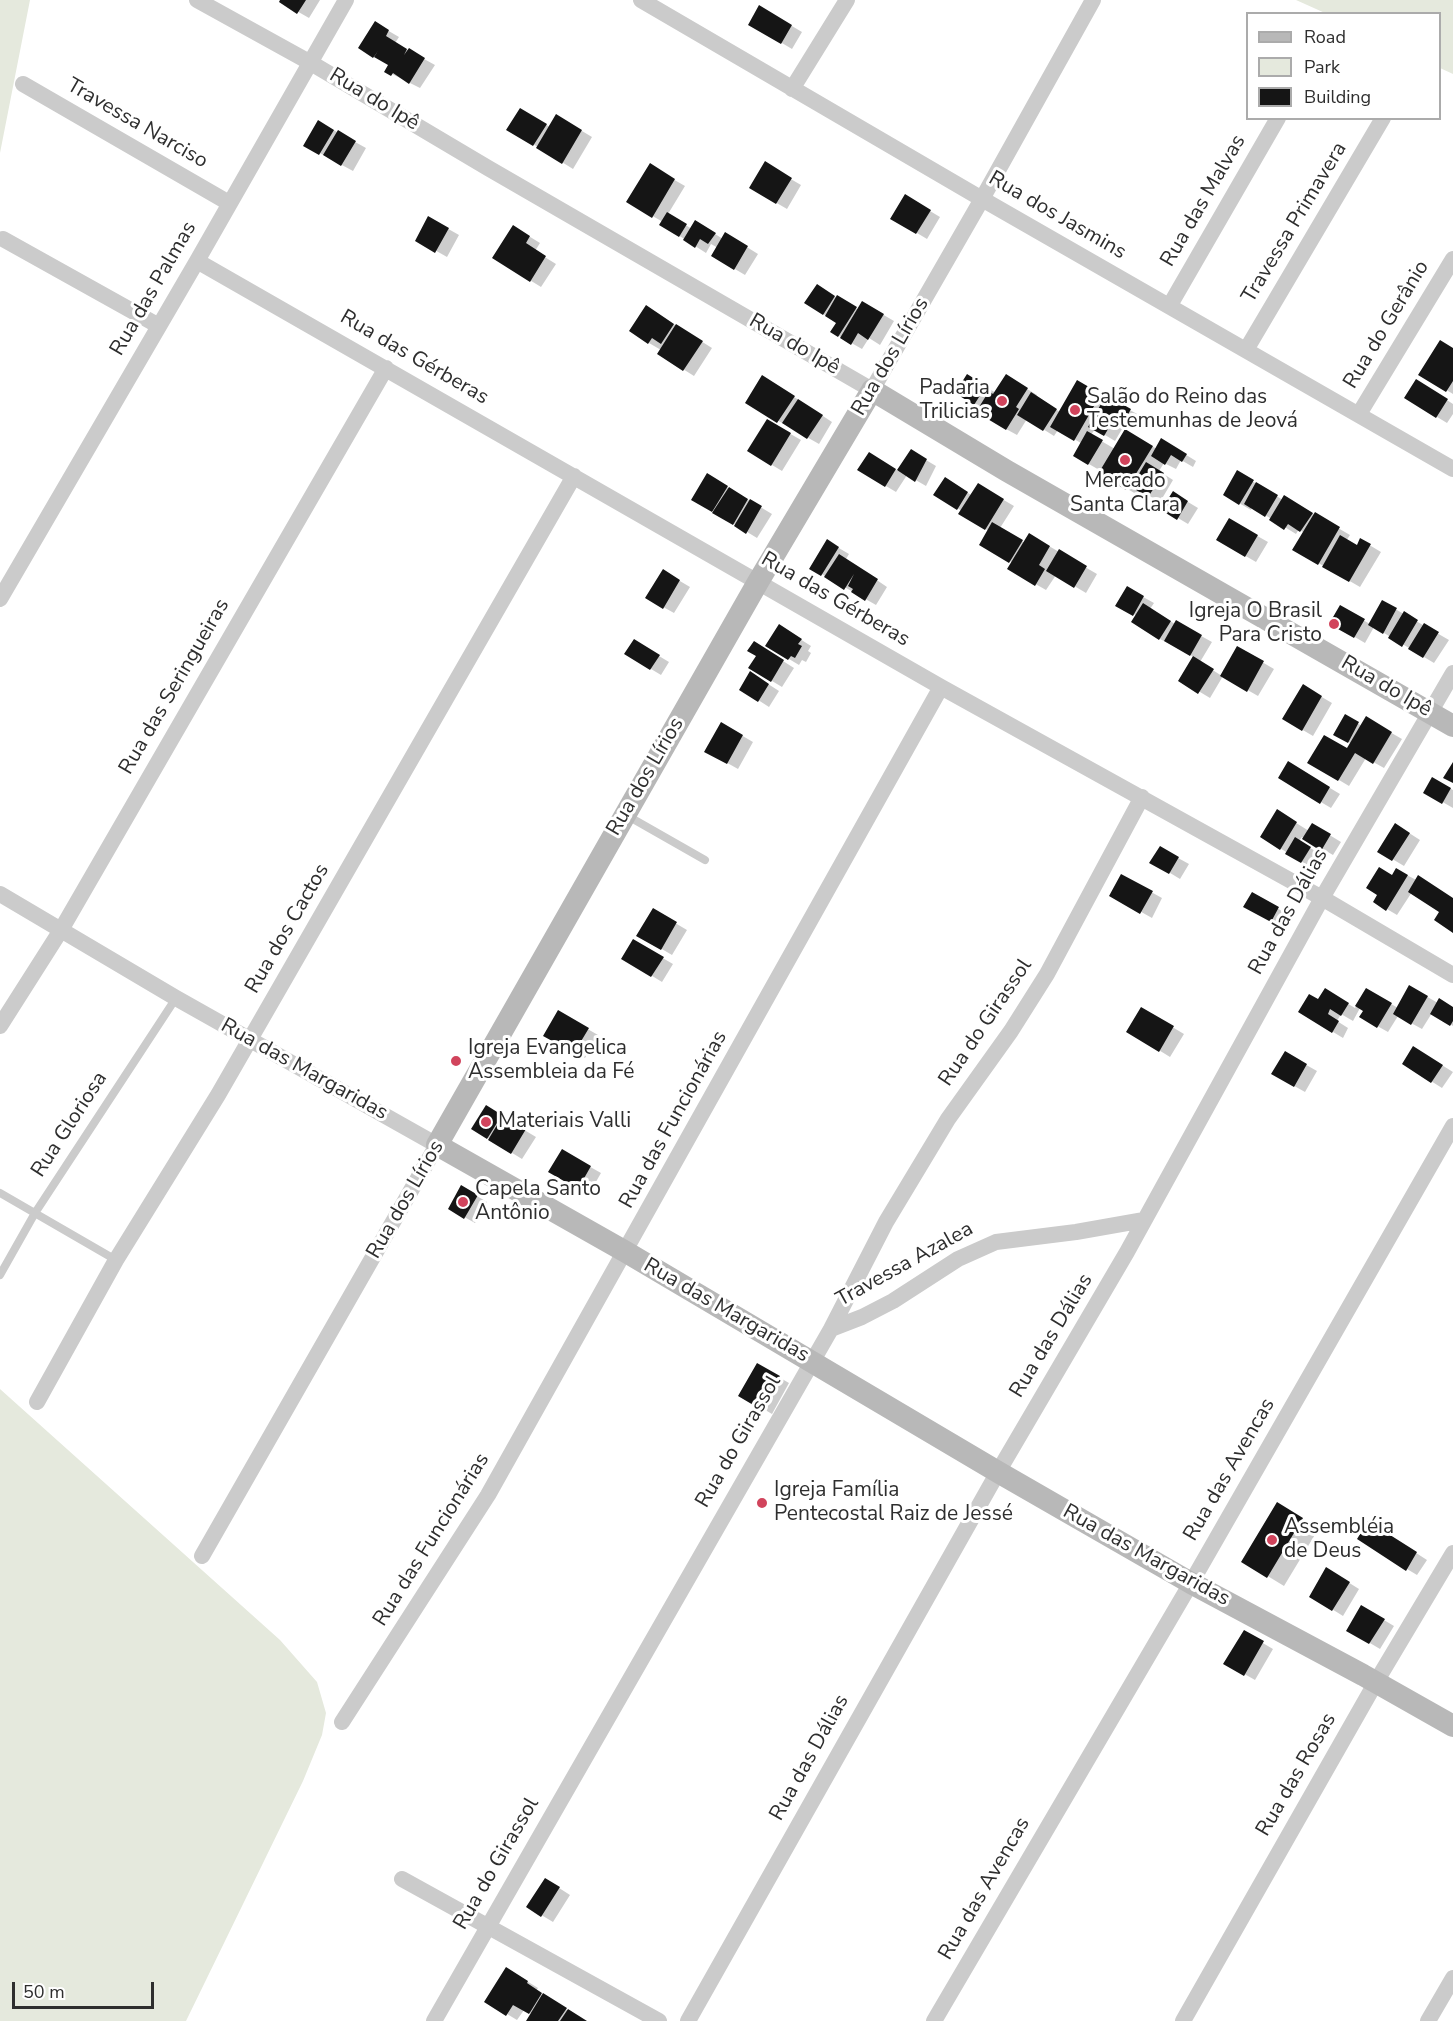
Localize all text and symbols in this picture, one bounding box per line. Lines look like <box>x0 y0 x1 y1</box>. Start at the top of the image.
legend <box>1246 12 1441 120</box>
text: Road <box>1304 25 1346 49</box>
text: Park <box>1304 55 1340 79</box>
street label: Rua do Ipê <box>324 63 424 137</box>
street label: Travessa Narciso <box>62 73 212 175</box>
text: Building <box>1304 85 1371 109</box>
street label: Rua das Malvas <box>1156 131 1252 271</box>
street label: Travessa Primavera <box>1237 138 1353 308</box>
street label: Rua dos Jasmins <box>984 166 1130 266</box>
street label: Rua das Palmas <box>105 218 203 360</box>
street label: Rua do Gerânio <box>1339 256 1435 394</box>
street label: Rua dos Lírios <box>847 293 935 421</box>
street label: Rua das Gérberas <box>335 305 493 411</box>
street label: Rua do Ipê <box>744 309 844 381</box>
place label: Padaria Trilicias <box>919 376 990 426</box>
place label: Salão do Reino das Testemunhas de Jeová <box>1087 385 1298 435</box>
marker: Padaria Trilicias <box>995 394 1009 408</box>
marker: Salão do Reino das Testemunhas de Jeová <box>1068 403 1082 417</box>
marker: Mercado Santa Clara <box>1118 453 1132 467</box>
place label: Mercado Santa Clara <box>1070 469 1180 519</box>
street label: Rua das Gérberas <box>756 547 914 653</box>
street label: Rua das Seringueiras <box>114 595 236 779</box>
place label: Igreja O Brasil Para Cristo <box>1189 599 1322 649</box>
marker: Igreja O Brasil Para Cristo <box>1327 617 1341 631</box>
street label: Rua do Ipê <box>1336 651 1436 723</box>
street label: Rua dos Lírios <box>602 713 690 841</box>
street label: Rua das Dálias <box>1244 845 1334 979</box>
street label: Rua dos Cactos <box>241 860 335 998</box>
street label: Rua do Girassol <box>934 954 1038 1092</box>
street label: Rua das Margaridas <box>216 1014 392 1126</box>
street label: Rua das Funcionárias <box>615 1027 733 1213</box>
place label: Igreja Evangelica Assembleia da Fé <box>468 1036 634 1086</box>
marker: Igreja Evangelica Assembleia da Fé <box>449 1054 463 1068</box>
street label: Rua Gloriosa <box>27 1068 113 1182</box>
place label: Materiais Valli <box>498 1109 631 1135</box>
marker: Materiais Valli <box>479 1115 493 1129</box>
street label: Rua dos Lírios <box>362 1136 450 1264</box>
place label: Capela Santo Antônio <box>475 1177 601 1227</box>
marker: Capela Santo Antônio <box>456 1195 470 1209</box>
street label: Travessa Azalea <box>832 1217 978 1313</box>
street label: Rua das Margaridas <box>639 1253 813 1369</box>
street label: Rua das Dálias <box>1005 1269 1099 1403</box>
street label: Rua do Girassol <box>691 1371 787 1513</box>
street label: Rua das Avencas <box>1179 1394 1281 1546</box>
street label: Rua das Funcionárias <box>369 1449 495 1631</box>
place label: Igreja Família Pentecostal Raiz de Jessé <box>774 1478 1013 1528</box>
marker: Igreja Família Pentecostal Raiz de Jessé <box>755 1496 769 1510</box>
street label: Rua das Margaridas <box>1058 1500 1234 1612</box>
place label: Assembléia de Deus <box>1284 1515 1394 1565</box>
marker: Assembléia de Deus <box>1265 1533 1279 1547</box>
street label: Rua das Dálias <box>765 1691 855 1825</box>
street label: Rua das Rosas <box>1252 1709 1342 1841</box>
street label: Rua do Girassol <box>449 1793 545 1935</box>
street label: Rua das Avencas <box>934 1813 1036 1965</box>
scale bar <box>15 1970 158 2008</box>
text: 50 m <box>23 1980 65 2004</box>

